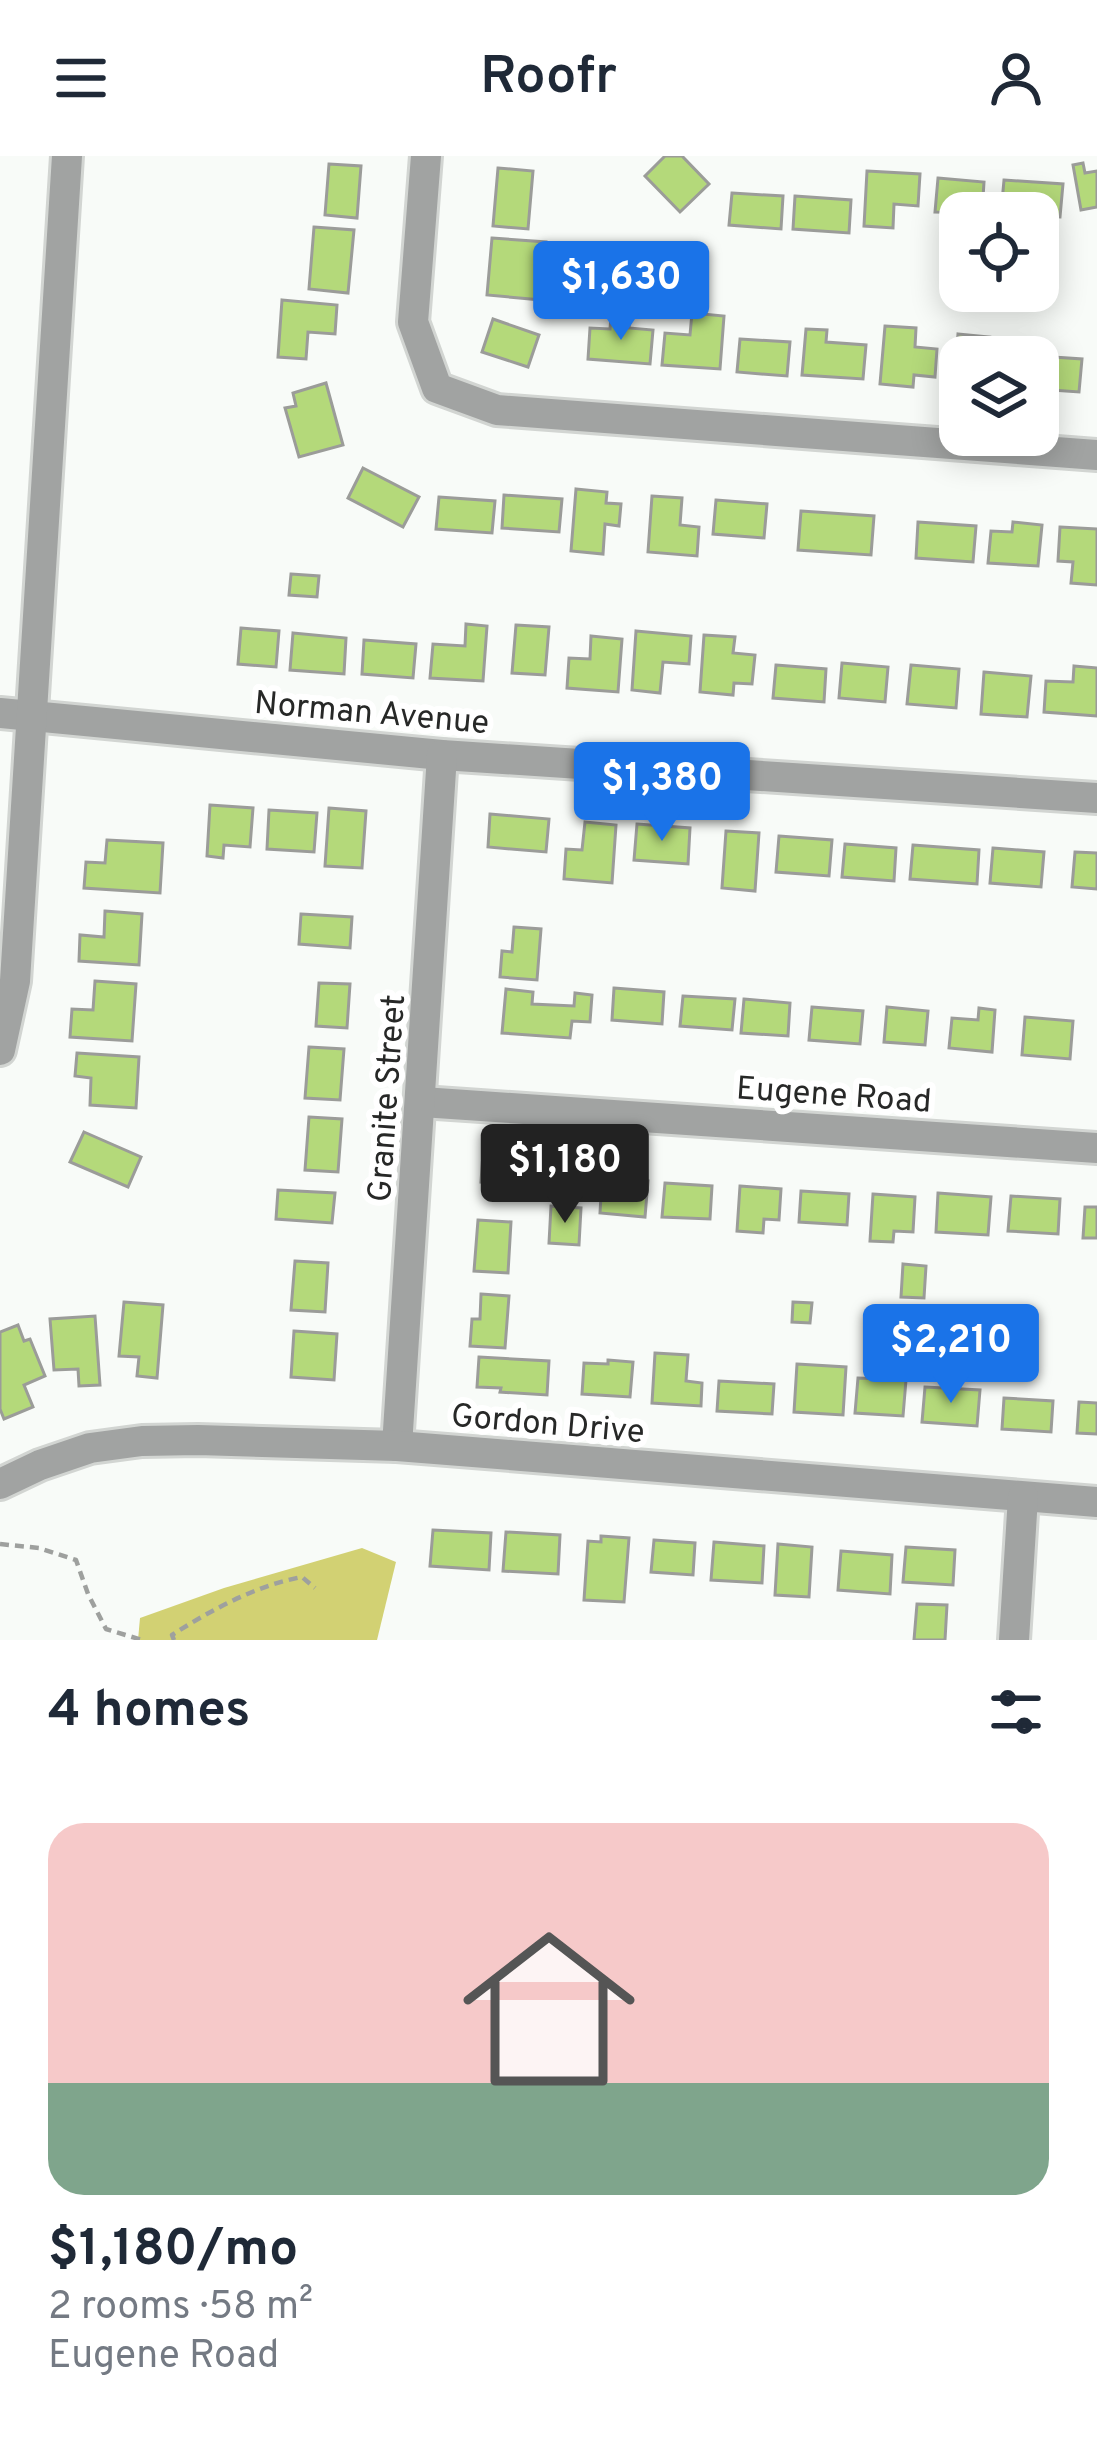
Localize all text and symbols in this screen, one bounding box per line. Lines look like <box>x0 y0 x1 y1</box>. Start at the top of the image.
text: Roofr <box>480 44 617 113</box>
icon: menu <box>48 45 114 111</box>
icon: person <box>983 45 1049 111</box>
map controls <box>939 192 1059 456</box>
button: locate <box>939 192 1059 312</box>
pin: $1,630 <box>523 241 719 343</box>
text: $1,630 <box>560 255 682 304</box>
button: layers <box>939 336 1059 456</box>
street label: Norman Avenue <box>252 684 491 746</box>
pin: $1,380 <box>564 742 760 844</box>
text: $1,380 <box>601 756 723 805</box>
street label: Granite Street <box>361 993 417 1204</box>
street label: Eugene Road <box>735 1069 933 1125</box>
pin: $1,180 <box>467 1124 663 1226</box>
text: $1,180 <box>508 1138 622 1187</box>
pin: $2,210 <box>853 1304 1049 1406</box>
text: $2,210 <box>890 1318 1012 1367</box>
street label: Gordon Drive <box>449 1397 646 1455</box>
icon: filters <box>983 1679 1049 1745</box>
text: 4 homes <box>48 1680 250 1745</box>
icon: home <box>441 1901 657 2117</box>
text: $1,180/mo <box>48 2219 298 2284</box>
text: 2 rooms · 58 m² <box>48 2284 313 2333</box>
text: Eugene Road <box>48 2333 279 2382</box>

